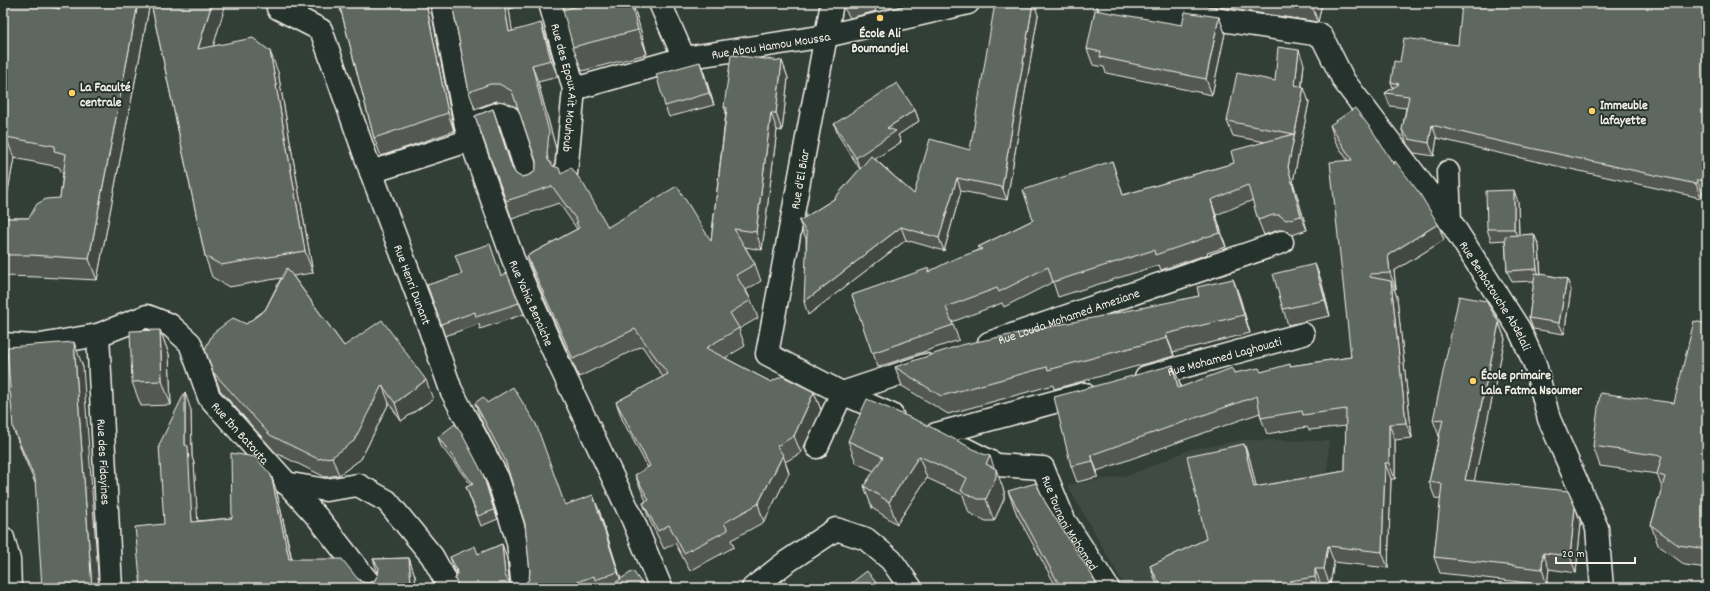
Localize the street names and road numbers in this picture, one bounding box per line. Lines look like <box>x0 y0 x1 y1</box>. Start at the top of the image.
street label: Rue des Epoux Aït Mouhoub <box>544 22 581 153</box>
street label: Rue Abou Hamou Moussa <box>710 28 834 66</box>
street label: Rue d'El Biar <box>787 148 816 211</box>
street label: Rue Benbatouche Abdelali <box>1453 238 1535 355</box>
street label: Rue Henri Dunant <box>387 242 435 328</box>
street label: Rue Yahia Benaiche <box>503 258 557 350</box>
street label: Rue Louda Mohamed Ameziane <box>996 285 1143 351</box>
street label: Rue Mohamed Laghouati <box>1165 333 1285 383</box>
street label: Rue Ibn Batouta <box>206 398 273 470</box>
street label: Rue des Fidayines <box>90 418 114 506</box>
street label: Rue Tounani Mohamed <box>1035 473 1101 575</box>

